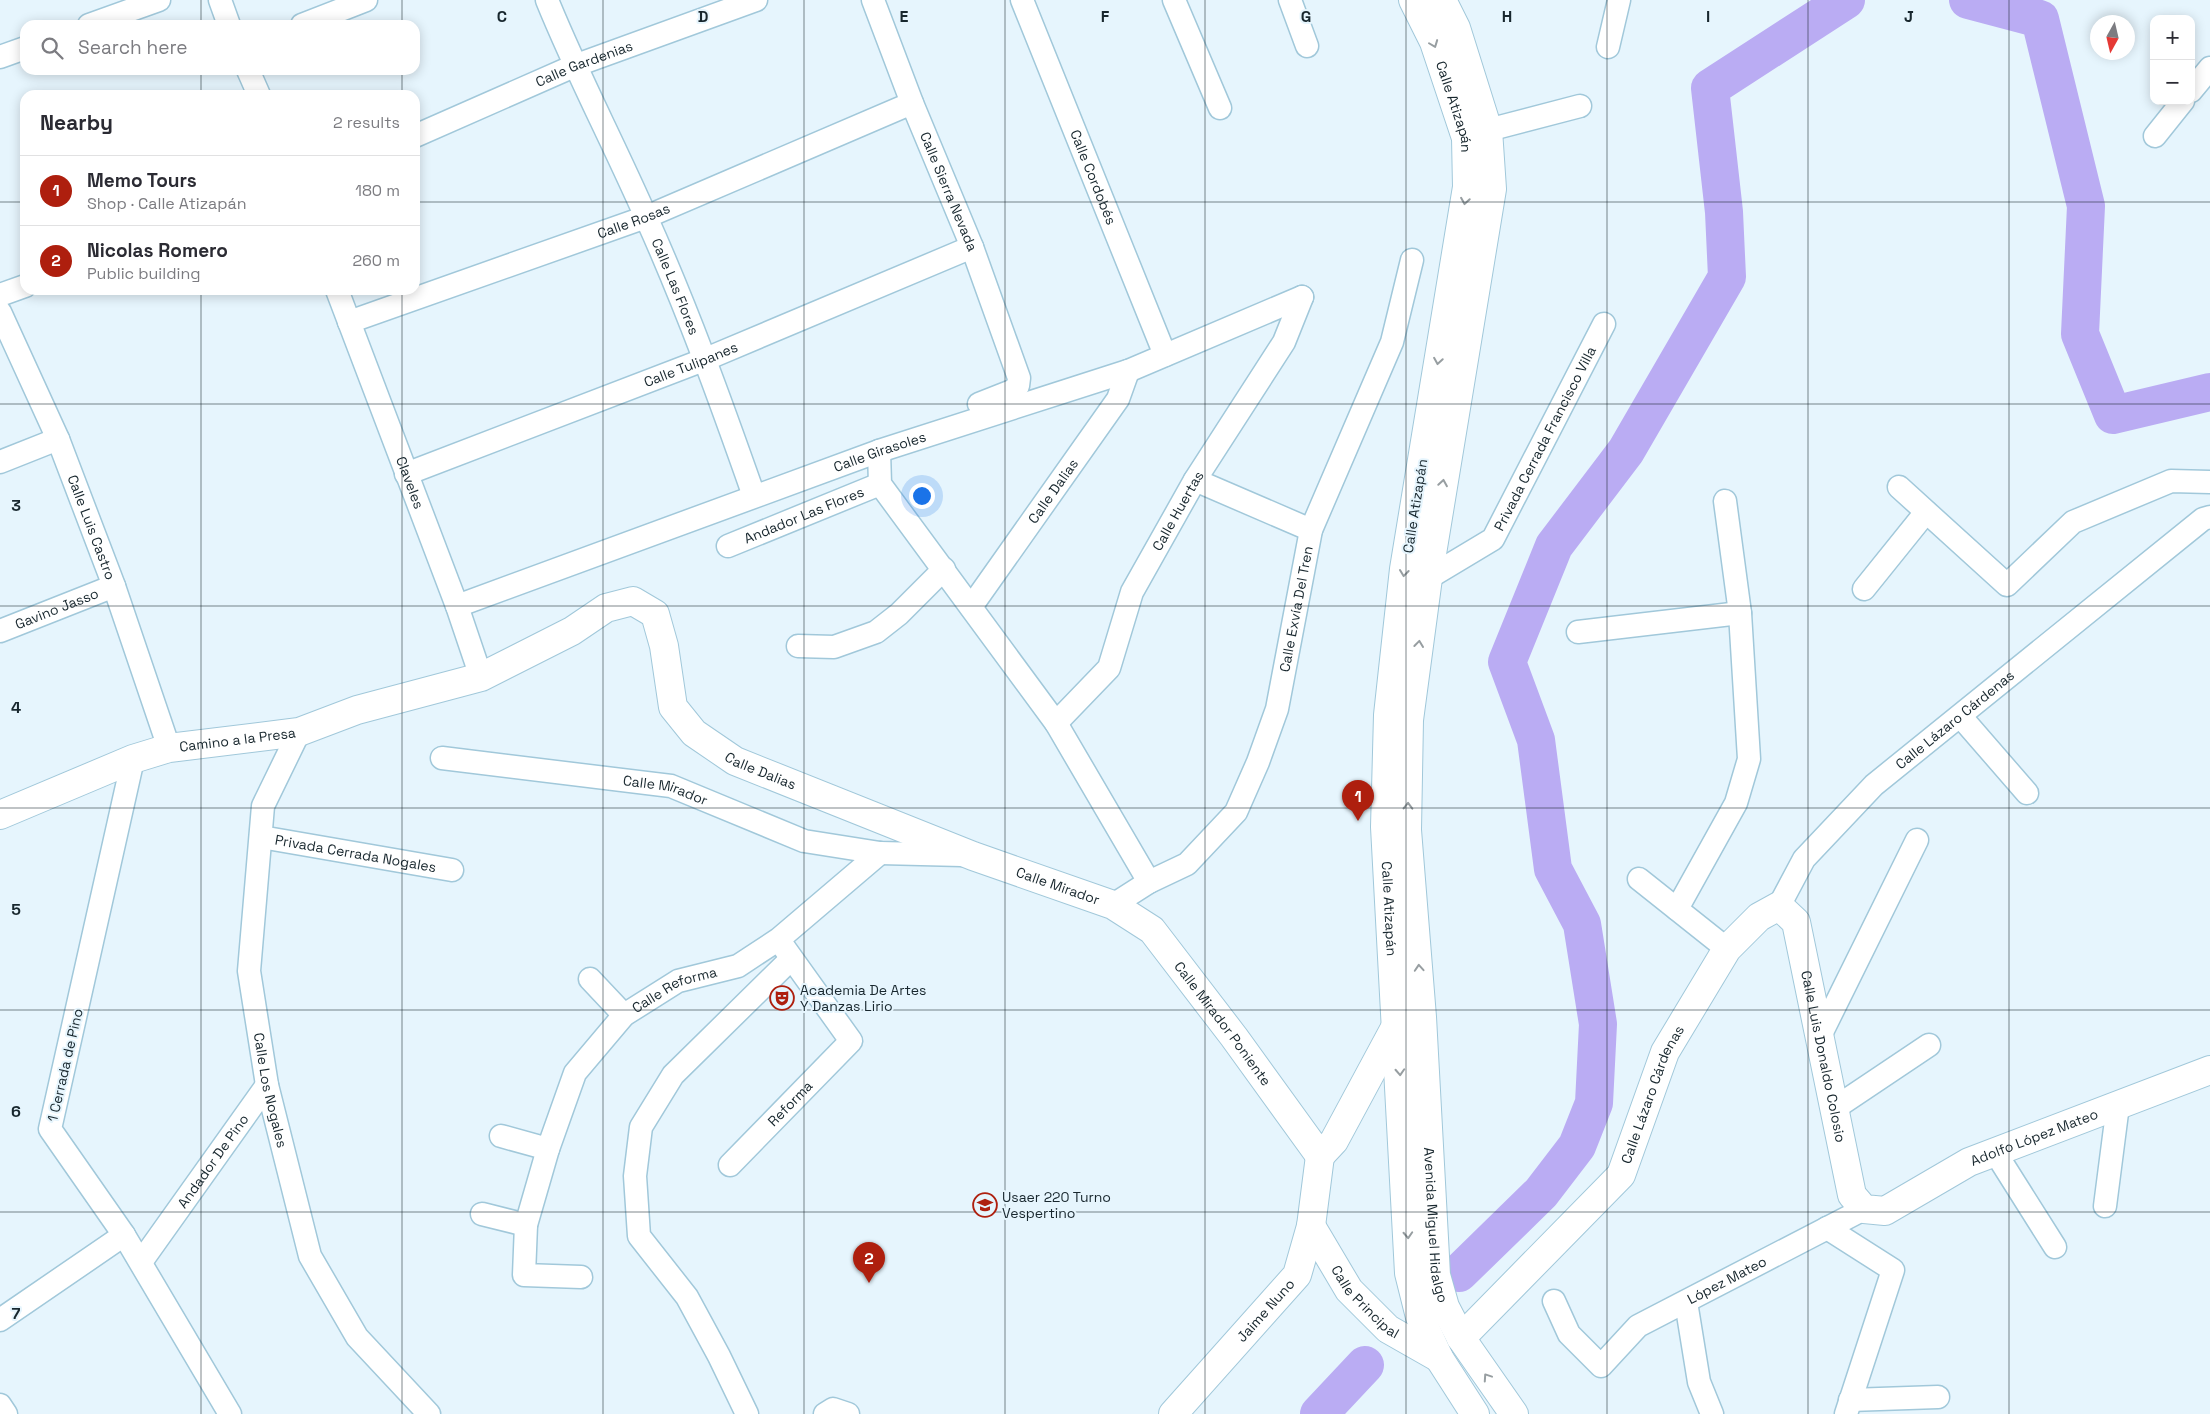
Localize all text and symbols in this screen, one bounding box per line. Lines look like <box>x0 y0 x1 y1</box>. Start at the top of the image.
text: C <box>497 6 507 27</box>
text: D <box>698 6 708 27</box>
text: E <box>900 6 909 27</box>
text: F <box>1101 6 1110 27</box>
text: G <box>1301 6 1311 27</box>
text: H <box>1502 6 1512 27</box>
text: I <box>1706 6 1710 27</box>
text: J <box>1904 6 1914 27</box>
north arrow <box>2090 15 2135 60</box>
map controls <box>2150 15 2195 105</box>
button: + <box>2150 15 2195 60</box>
search box <box>20 20 420 75</box>
icon: search <box>38 34 66 62</box>
text: Search here <box>78 35 188 60</box>
street label: Calle Gardenias <box>533 36 635 91</box>
one-way arrow <box>1428 39 1439 48</box>
street label: Calle Atizapán <box>1432 59 1475 153</box>
button: − <box>2150 60 2195 105</box>
text: Nearby <box>40 109 113 136</box>
text: 2 results <box>333 112 400 133</box>
street label: Calle Cordobés <box>1066 127 1121 227</box>
street label: Calle Sierra Nevada <box>916 129 982 254</box>
text: Memo Tours <box>87 168 197 193</box>
text: 1 <box>52 180 60 201</box>
text: 180 m <box>355 180 400 201</box>
text: Shop · Calle Atizapán <box>87 193 247 214</box>
one-way arrow <box>1460 197 1471 205</box>
street label: Calle Rosas <box>595 199 673 242</box>
street label: Calle Las Flores <box>647 235 703 337</box>
text: Nicolas Romero <box>87 238 228 263</box>
text: 2 <box>51 250 61 271</box>
text: 260 m <box>352 250 400 271</box>
text: Public building <box>87 263 200 284</box>
street label: Calle Tulipanes <box>641 338 740 391</box>
street label: Privada Cerrada Francisco Villa <box>1490 343 1600 534</box>
one-way arrow <box>1434 357 1444 366</box>
street label: Calle Girasoles <box>831 428 928 476</box>
street label: Claveles <box>392 454 428 511</box>
street label: Calle Dalias <box>1024 455 1082 527</box>
street label: Calle Atizapán <box>1399 458 1431 554</box>
street label: Calle Huertas <box>1148 467 1208 554</box>
street label: Calle Luis Castro <box>63 472 120 582</box>
one-way arrow <box>1438 479 1448 488</box>
street label: Andador Las Flores <box>741 483 867 548</box>
your location <box>909 483 935 509</box>
text: 3 <box>11 495 21 516</box>
street label: Calle Exvía Del Tren <box>1275 544 1317 674</box>
one-way arrow <box>1399 570 1410 578</box>
street label: Gavino Jasso <box>12 584 101 633</box>
one-way arrow <box>1413 640 1424 648</box>
street label: Calle Lázaro Cárdenas <box>1892 666 2018 773</box>
text: 4 <box>11 697 21 718</box>
street label: Camino a la Presa <box>178 723 297 756</box>
street label: Calle Dalias <box>721 748 799 793</box>
street label: Calle Mirador <box>622 771 710 809</box>
pin: 1 <box>1342 780 1374 821</box>
one-way arrow <box>1403 802 1413 810</box>
street label: Privada Cerrada Nogales <box>274 831 438 876</box>
street label: Calle Atizapán <box>1378 861 1401 957</box>
street label: Calle Mirador <box>1014 863 1102 909</box>
text: 5 <box>11 899 21 920</box>
street label: Calle Mirador Poniente <box>1170 958 1275 1089</box>
street label: Calle Reforma <box>628 963 719 1017</box>
one-way arrow <box>1413 964 1424 972</box>
street label: Calle Luis Donaldo Colosio <box>1797 969 1850 1144</box>
place label: Academia De Artes Y Danzas Lirio <box>800 981 926 1015</box>
theatre icon: Academia De Artes Y Danzas Lirio <box>769 985 795 1011</box>
street label: 1 Cerrada de Pino <box>43 1007 87 1123</box>
street label: Calle Lázaro Cárdenas <box>1617 1022 1688 1166</box>
street label: Calle Los Nogales <box>250 1031 291 1150</box>
one-way arrow <box>1394 1069 1405 1077</box>
street label: Reforma <box>764 1077 816 1130</box>
text: 6 <box>11 1101 21 1122</box>
street label: Adolfo López Mateo <box>1968 1105 2101 1170</box>
street label: Andador De Pino <box>173 1110 252 1212</box>
street label: Avenida Miguel Hidalgo <box>1420 1147 1452 1305</box>
place label: Usaer 220 Turno Vespertino <box>1002 1188 1111 1222</box>
school or university icon: Usaer 220 Turno Vespertino <box>972 1192 998 1218</box>
one-way arrow <box>1402 1231 1413 1239</box>
pin: 2 <box>853 1242 885 1283</box>
street label: López Mateo <box>1684 1252 1770 1308</box>
street label: Calle Principal <box>1327 1262 1402 1342</box>
street label: Jaime Nuno <box>1233 1275 1298 1346</box>
text: 7 <box>12 1303 21 1324</box>
one-way arrow <box>1484 1373 1493 1382</box>

